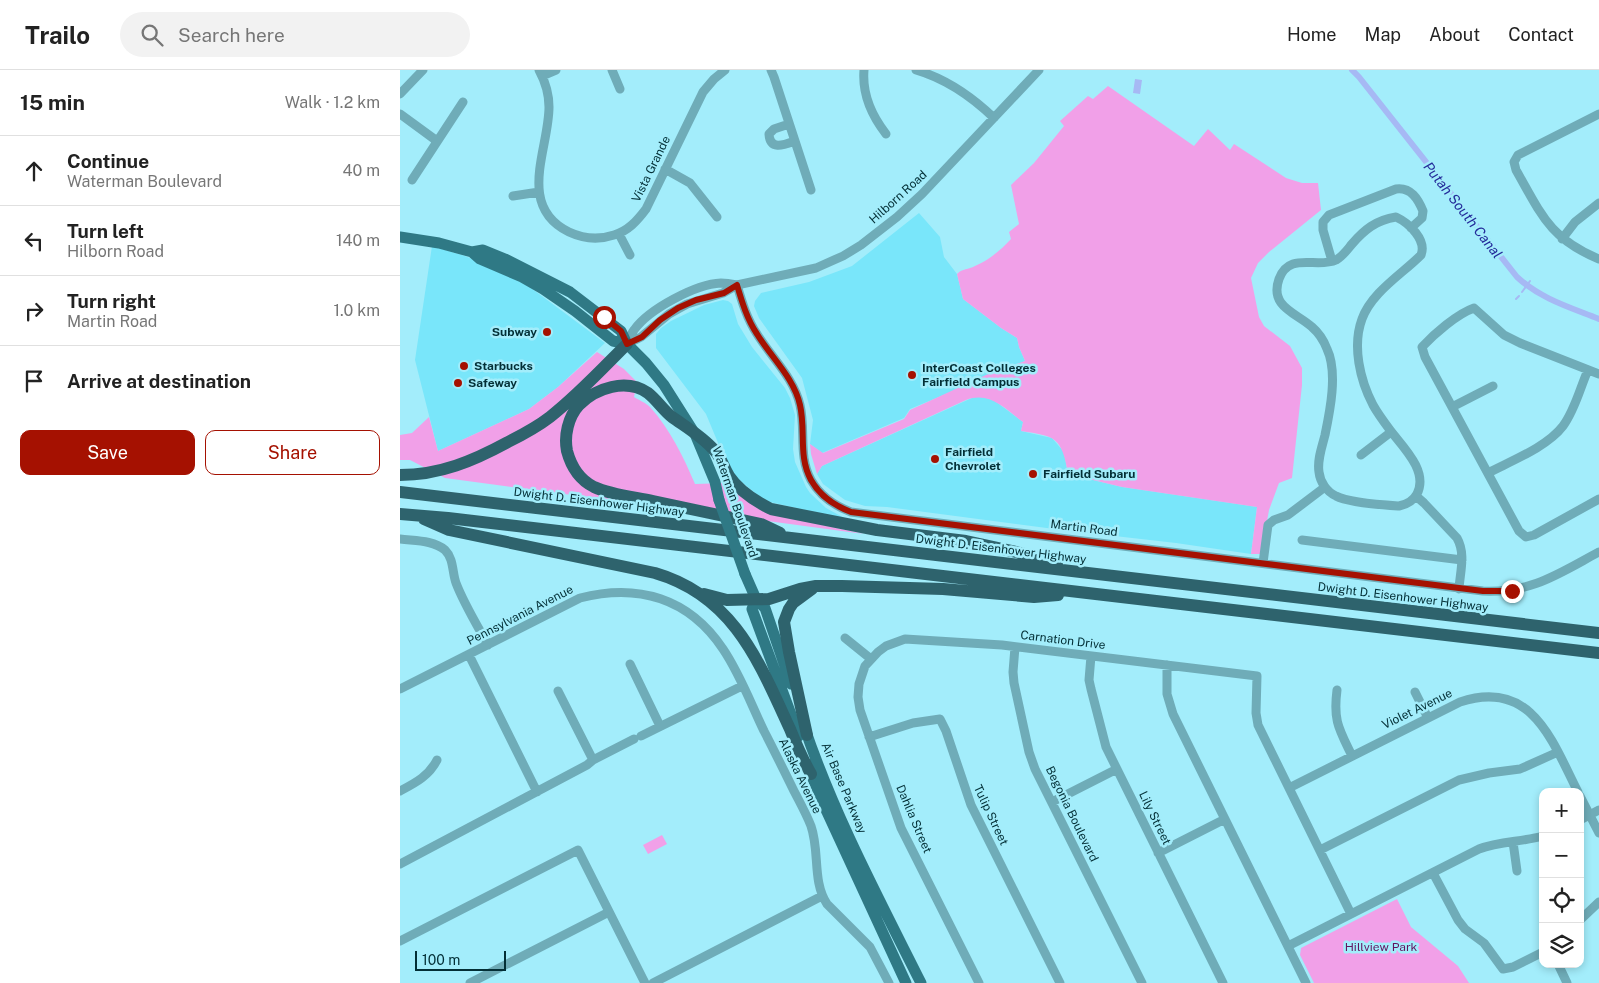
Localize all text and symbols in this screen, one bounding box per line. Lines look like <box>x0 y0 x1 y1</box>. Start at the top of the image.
search box <box>120 12 470 57</box>
text: Trailo <box>25 21 90 49</box>
icon: search <box>138 21 166 49</box>
text: Search here <box>178 24 285 46</box>
text: Home <box>1287 24 1337 45</box>
text: Map <box>1365 24 1401 45</box>
text: About <box>1429 24 1480 45</box>
text: Contact <box>1508 24 1574 45</box>
text: 15 min <box>20 90 85 115</box>
text: Walk · 1.2 km <box>285 93 380 112</box>
street label: Vista Grande <box>629 133 673 204</box>
text: Continue <box>67 150 149 172</box>
icon: ahead <box>20 157 48 185</box>
water label: Putah South Canal <box>1420 159 1506 261</box>
text: 40 m <box>342 161 380 180</box>
street label: Hilborn Road <box>866 167 930 227</box>
text: Waterman Boulevard <box>67 172 222 191</box>
text: Turn left <box>67 220 144 242</box>
icon: left <box>20 227 48 255</box>
text: 140 m <box>336 231 380 250</box>
text: Hilborn Road <box>67 242 164 261</box>
text: Turn right <box>67 290 156 312</box>
icon: right <box>20 297 48 325</box>
text: 1.0 km <box>333 301 380 320</box>
route start <box>593 306 616 329</box>
text: Martin Road <box>67 312 157 331</box>
place label: Subway <box>492 325 537 339</box>
marker: Subway <box>541 326 553 338</box>
place label: Starbucks <box>474 359 533 373</box>
marker: Starbucks <box>458 360 470 372</box>
place label: InterCoast Colleges Fairfield Campus <box>922 361 1036 389</box>
icon: arrive <box>20 367 48 395</box>
marker: InterCoast Colleges Fairfield Campus <box>906 369 918 381</box>
text: Arrive at destination <box>67 370 251 392</box>
place label: Safeway <box>468 376 517 390</box>
marker: Safeway <box>452 377 464 389</box>
button: Save <box>20 430 195 475</box>
button: Share <box>205 430 380 475</box>
street label: Waterman Boulevard <box>709 445 761 559</box>
place label: Fairfield Chevrolet <box>945 445 1001 473</box>
marker: Fairfield Chevrolet <box>929 453 941 465</box>
place label: Fairfield Subaru <box>1043 467 1135 481</box>
marker: Fairfield Subaru <box>1027 468 1039 480</box>
street label: Dwight D. Eisenhower Highway <box>513 485 686 519</box>
street label: Martin Road <box>1050 517 1118 539</box>
street label: Dwight D. Eisenhower Highway <box>915 532 1088 566</box>
street label: Dwight D. Eisenhower Highway <box>1317 580 1490 614</box>
route end <box>1501 580 1524 603</box>
street label: Pennsylvania Avenue <box>465 582 576 648</box>
street label: Carnation Drive <box>1020 628 1107 652</box>
street label: Violet Avenue <box>1380 686 1455 732</box>
street label: Alaska Avenue <box>776 736 824 816</box>
street label: Air Base Parkway <box>819 740 870 836</box>
street label: Begonia Boulevard <box>1043 764 1101 864</box>
street label: Dahlia Street <box>893 783 935 856</box>
street label: Tulip Street <box>971 783 1011 848</box>
map controls <box>1539 788 1584 968</box>
button: + <box>1539 788 1584 833</box>
street label: Lily Street <box>1136 789 1174 847</box>
button: − <box>1539 833 1584 878</box>
button: locate <box>1539 878 1584 923</box>
button: layers <box>1539 923 1584 968</box>
park label: Hillview Park <box>1345 940 1418 954</box>
scale bar <box>415 948 506 971</box>
text: 100 m <box>422 952 460 968</box>

